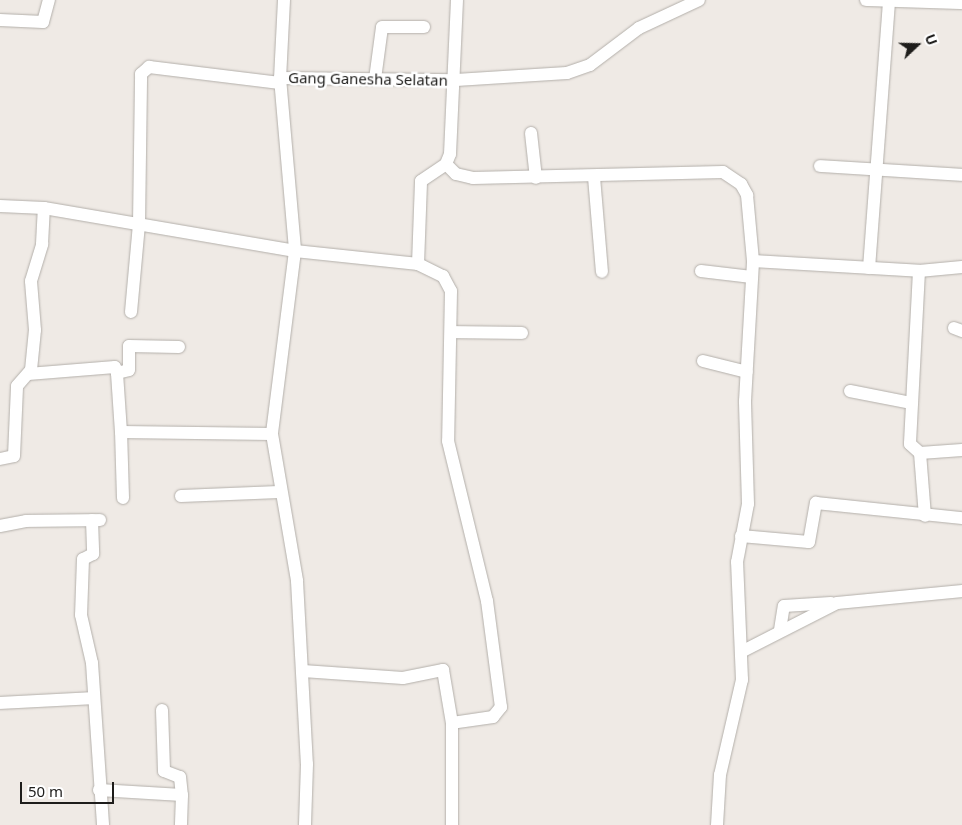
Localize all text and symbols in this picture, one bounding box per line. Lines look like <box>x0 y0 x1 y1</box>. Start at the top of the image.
north arrow <box>892 20 942 70</box>
text: U <box>921 31 942 48</box>
street label: Gang Ganesha Selatan <box>288 69 448 89</box>
scale bar <box>22 772 116 804</box>
text: 50 m <box>28 781 63 801</box>

